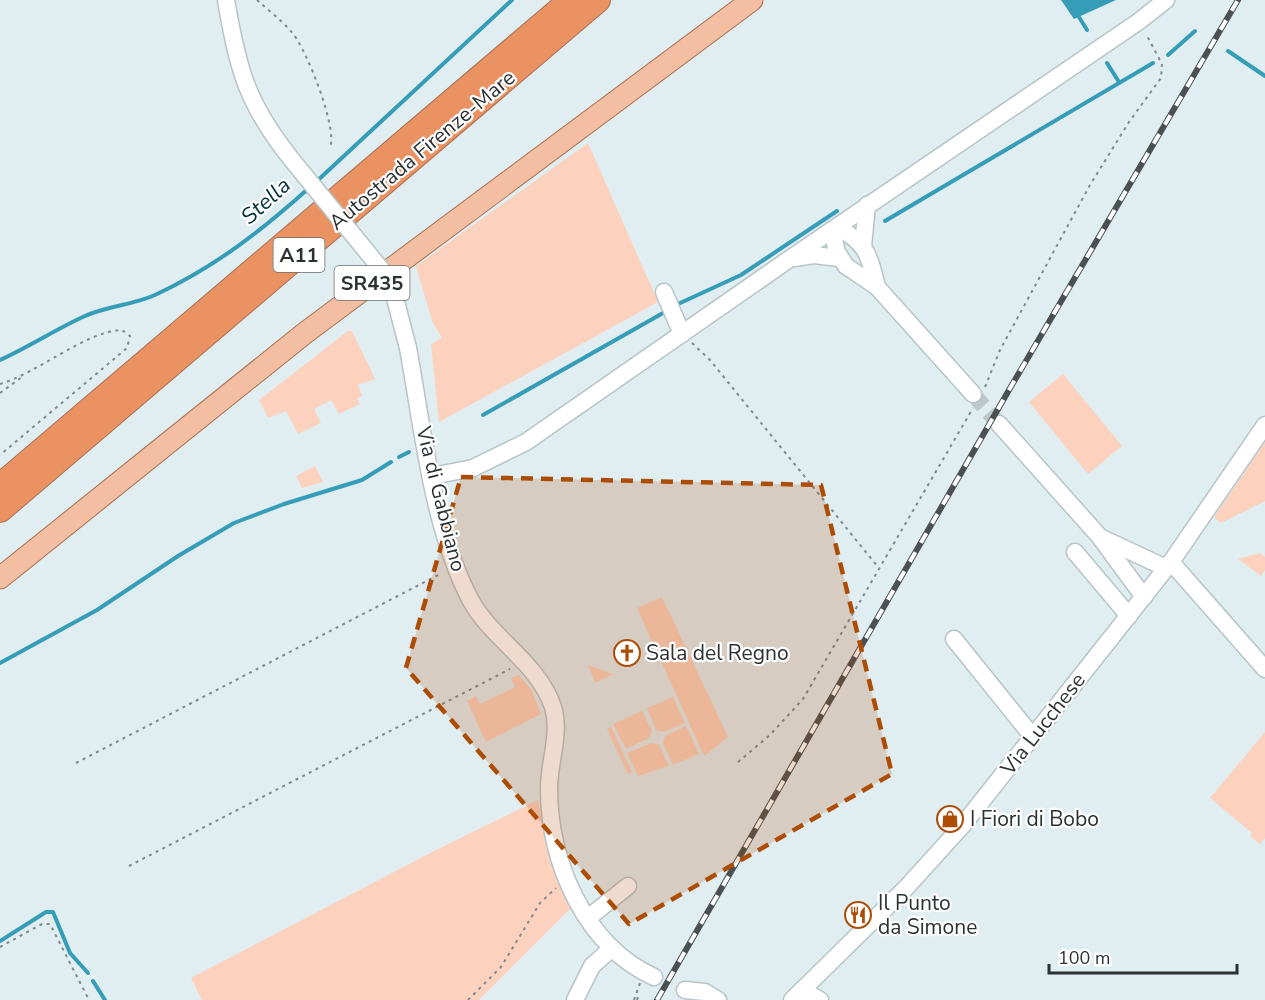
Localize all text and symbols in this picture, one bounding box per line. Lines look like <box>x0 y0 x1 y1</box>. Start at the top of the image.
street label: Autostrada Firenze-Mare <box>323 64 521 236</box>
water label: Stella <box>235 171 297 231</box>
road number: A11 <box>274 238 324 272</box>
road number: SR435 <box>334 266 410 300</box>
street label: Via di Gabbiano <box>409 422 473 575</box>
church icon: Sala del Regno <box>612 638 642 668</box>
place label: Sala del Regno <box>646 639 789 667</box>
street label: Via Lucchese <box>994 667 1092 782</box>
shop icon: I Fiori di Bobo <box>935 804 965 834</box>
place label: I Fiori di Bobo <box>970 805 1099 833</box>
place label: Il Punto da Simone <box>878 889 977 941</box>
restaurant icon: Il Punto da Simone <box>843 900 873 930</box>
scale bar <box>1049 937 1236 975</box>
text: 100 m <box>1058 946 1110 970</box>

